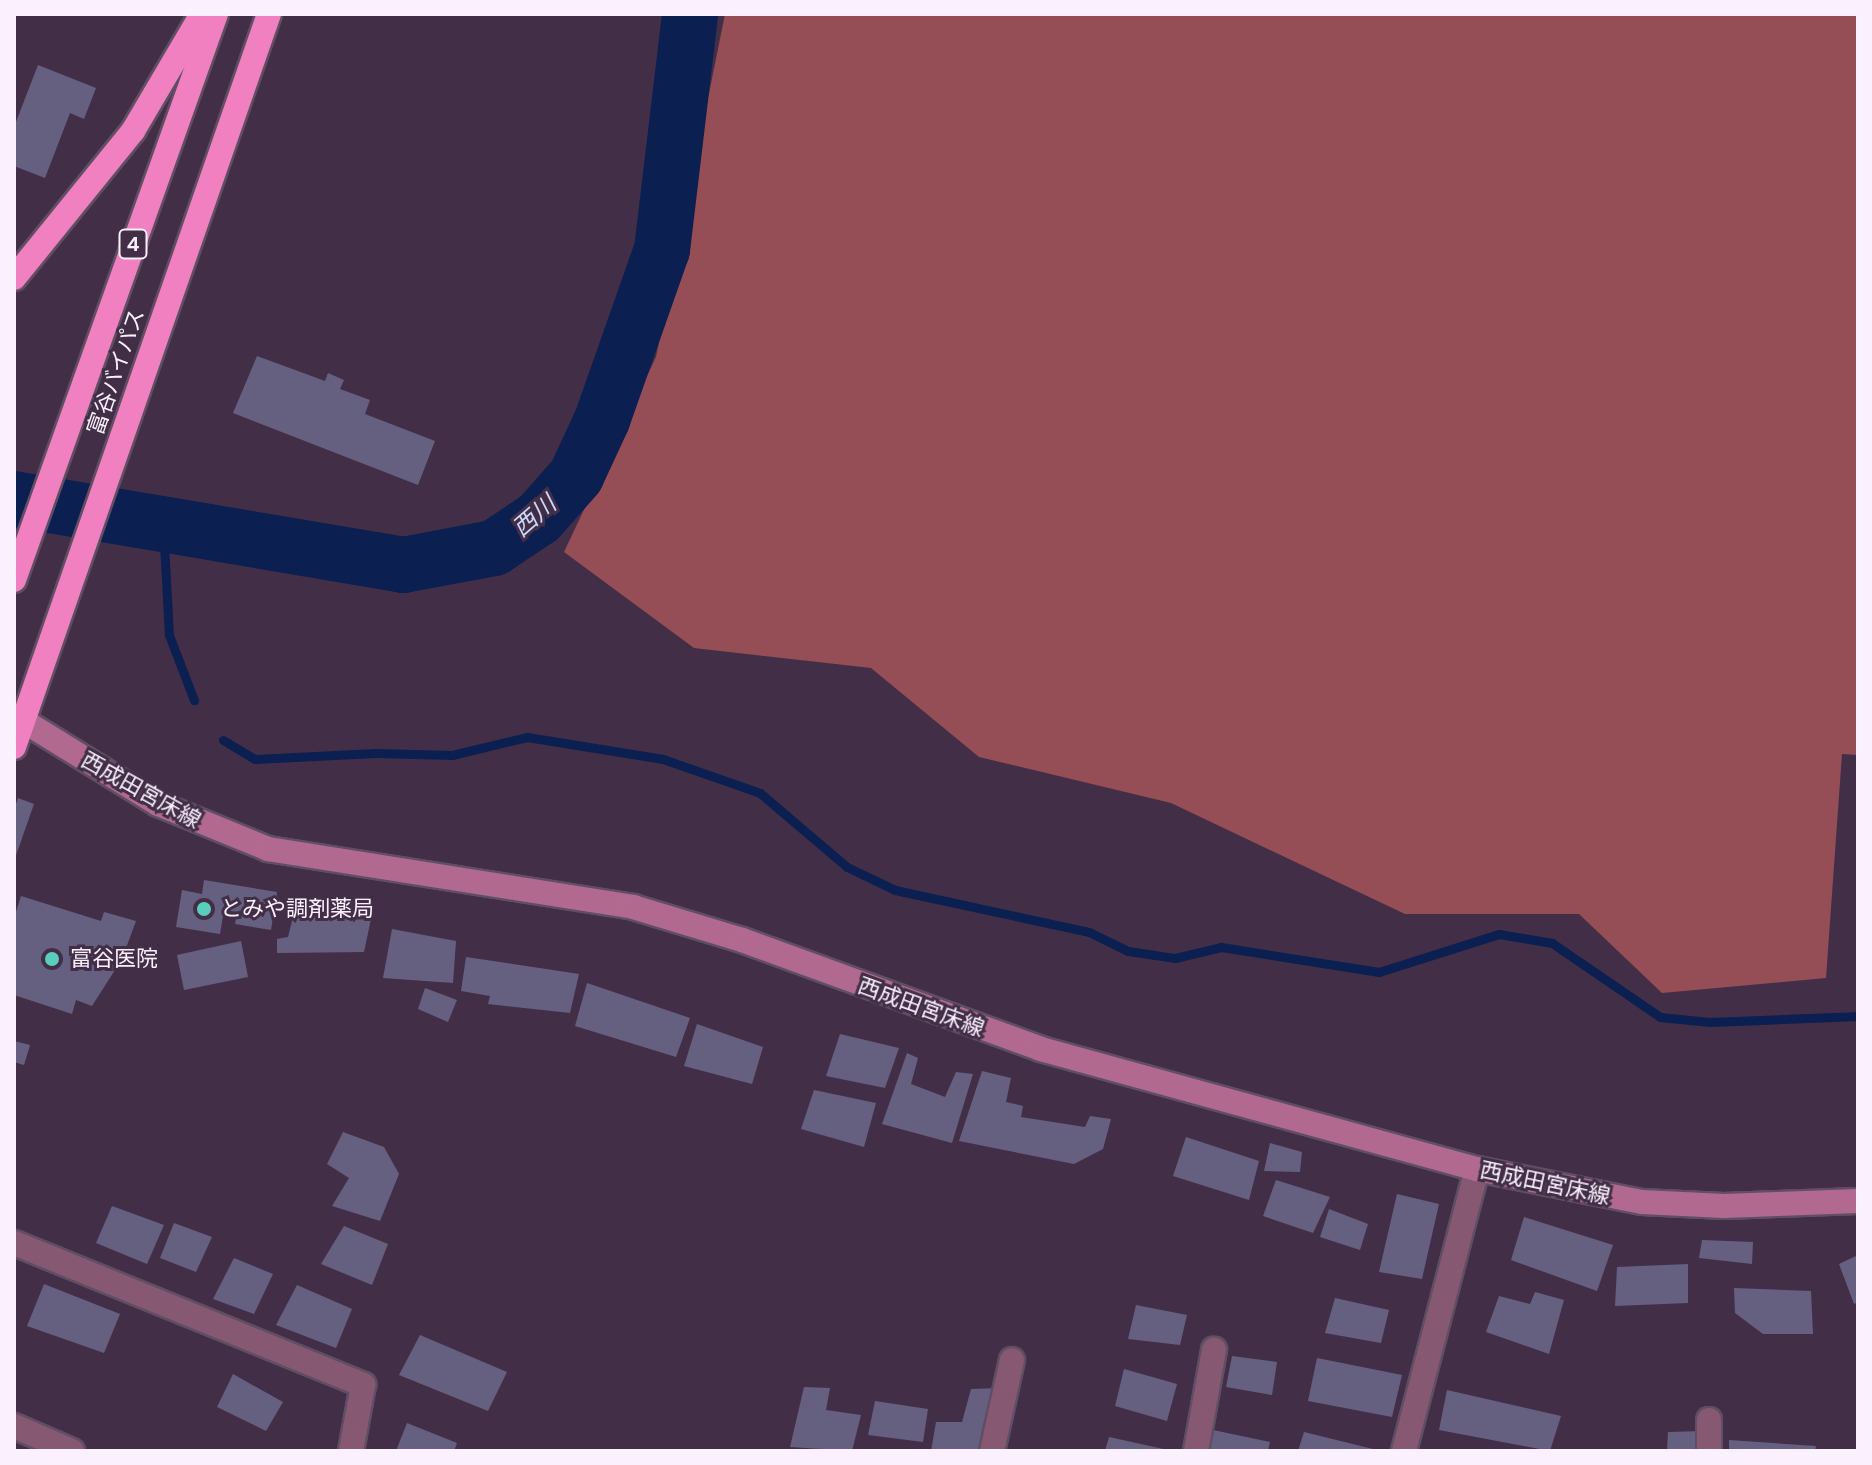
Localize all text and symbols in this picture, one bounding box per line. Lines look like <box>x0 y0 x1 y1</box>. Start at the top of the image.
road number: 4 <box>117 228 149 260</box>
street label: 富谷バイパス <box>82 305 150 439</box>
water label: 西川 <box>506 489 562 543</box>
street label: 西成田宮床線 <box>77 746 205 834</box>
place label: とみや調剤薬局 <box>220 896 374 922</box>
marker: とみや調剤薬局 <box>195 900 213 918</box>
place label: 富谷医院 <box>70 946 158 972</box>
marker: 富谷医院 <box>41 948 63 970</box>
street label: 西成田宮床線 <box>854 972 988 1042</box>
street label: 西成田宮床線 <box>1478 1156 1612 1210</box>

